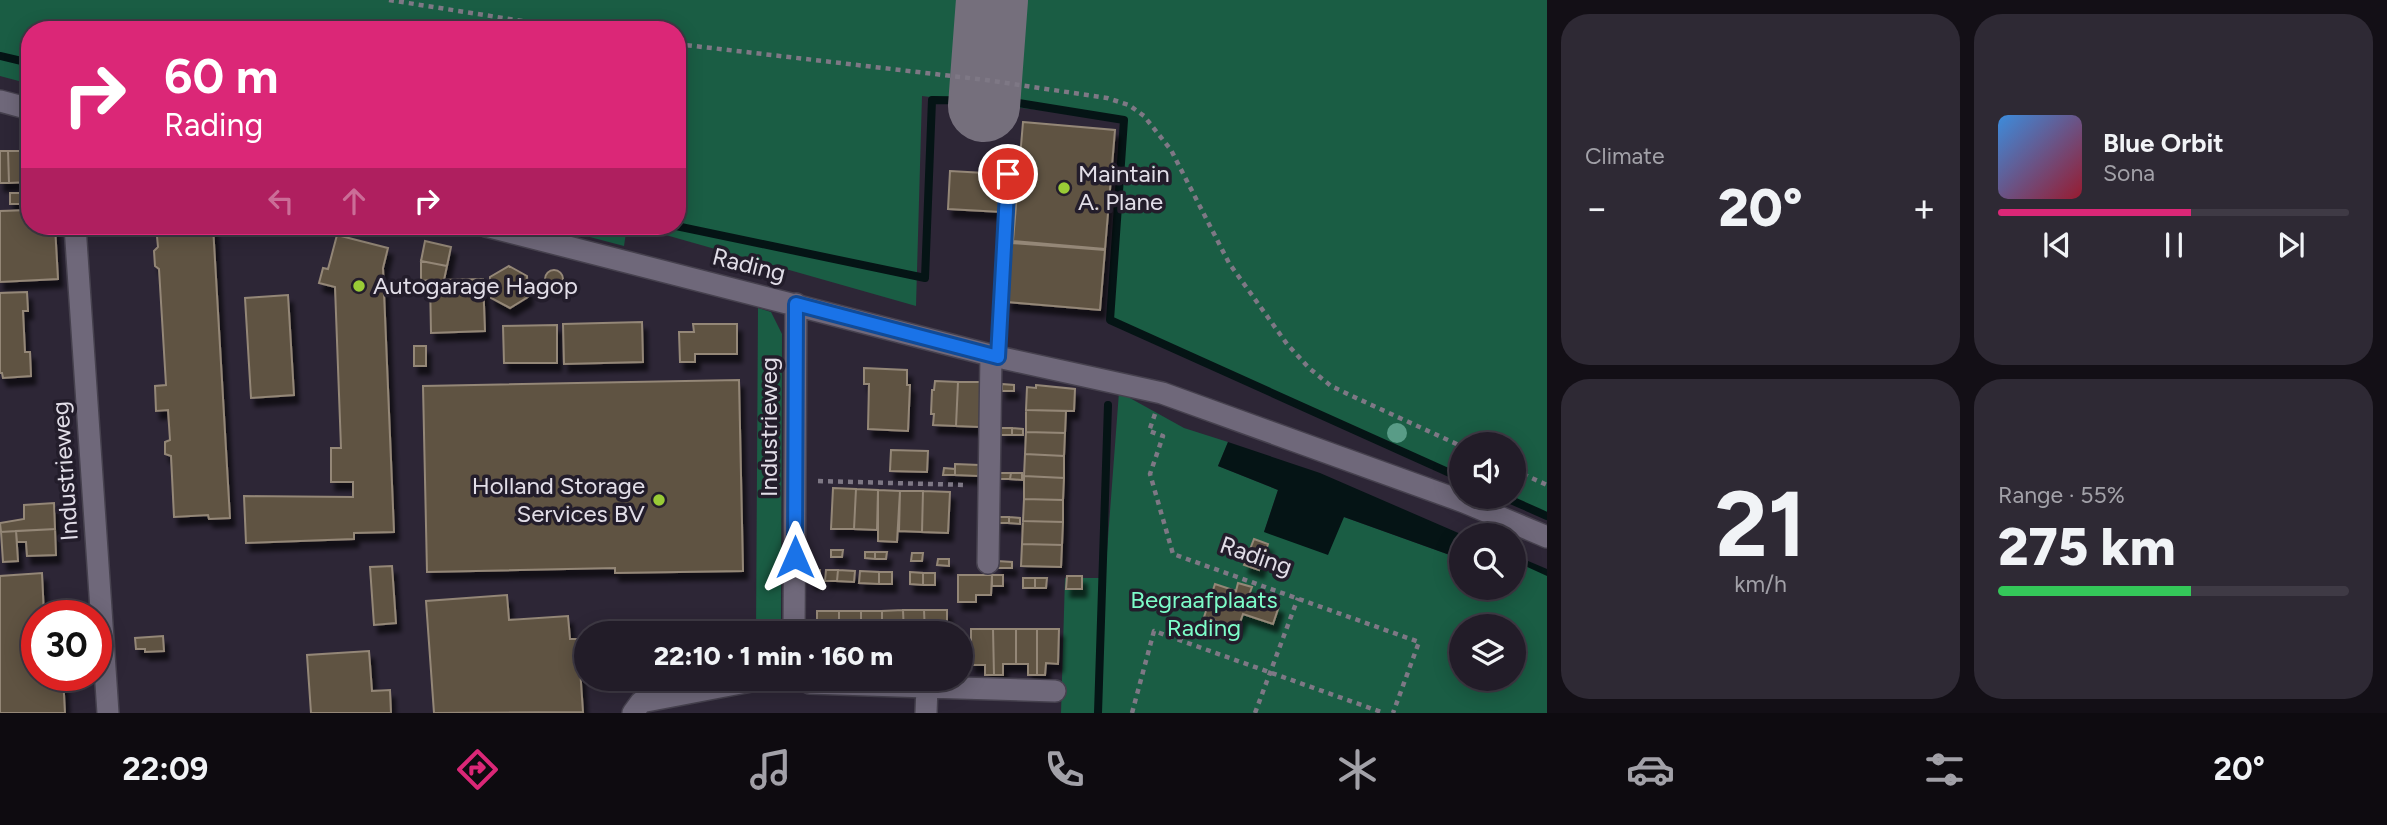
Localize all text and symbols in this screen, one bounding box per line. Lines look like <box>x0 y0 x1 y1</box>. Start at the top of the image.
text: 60 m <box>164 46 279 105</box>
icon: right <box>49 49 140 140</box>
text: Rading <box>164 106 263 144</box>
text: Blue Orbit <box>2103 127 2224 159</box>
text: Climate <box>1585 142 1664 170</box>
pin <box>978 144 1038 204</box>
icon: arrive <box>989 155 1027 193</box>
place label: Maintain A. Plane <box>1078 159 1170 216</box>
text: Sona <box>2103 159 2155 187</box>
text: 20° <box>1718 177 1803 239</box>
marker: Maintain A. Plane <box>1056 180 1072 196</box>
icon: left <box>262 182 300 220</box>
icon: ahead <box>335 182 373 220</box>
icon: right <box>408 182 446 220</box>
text: − <box>1585 185 1609 231</box>
text: + <box>1912 185 1936 231</box>
icon: previous <box>2038 226 2076 264</box>
icon: pause <box>2155 226 2193 264</box>
icon: next <box>2272 226 2310 264</box>
street label: Rading <box>710 241 789 288</box>
place label: Autogarage Hagop <box>373 271 578 300</box>
marker: Autogarage Hagop <box>351 278 367 294</box>
street label: Industrieweg <box>754 357 783 497</box>
street label: Industrieweg <box>45 400 84 542</box>
map controls <box>1449 432 1526 691</box>
button: sound <box>1449 432 1526 509</box>
text: 21 <box>1715 470 1806 579</box>
place label: Holland Storage Services BV <box>472 471 645 528</box>
text: Range · 55% <box>1998 481 2125 509</box>
marker: Holland Storage Services BV <box>651 492 667 508</box>
text: 275 km <box>1998 516 2175 578</box>
position arrow <box>758 520 832 594</box>
button: search <box>1449 523 1526 600</box>
street label: Rading <box>1216 530 1296 581</box>
text: km/h <box>1734 570 1787 598</box>
park label: Begraafplaats Rading <box>1130 585 1278 642</box>
speed limit sign: 30 <box>21 600 112 691</box>
button: layers <box>1449 614 1526 691</box>
text: 22:10 · 1 min · 160 m <box>654 640 893 672</box>
icon: directions <box>453 745 502 794</box>
icon: music <box>746 745 795 794</box>
icon: phone <box>1040 745 1089 794</box>
icon: climate <box>1333 745 1382 794</box>
icon: car <box>1626 745 1675 794</box>
icon: filters <box>1920 745 1969 794</box>
text: 22:09 <box>122 750 208 788</box>
text: 20° <box>2213 750 2265 788</box>

